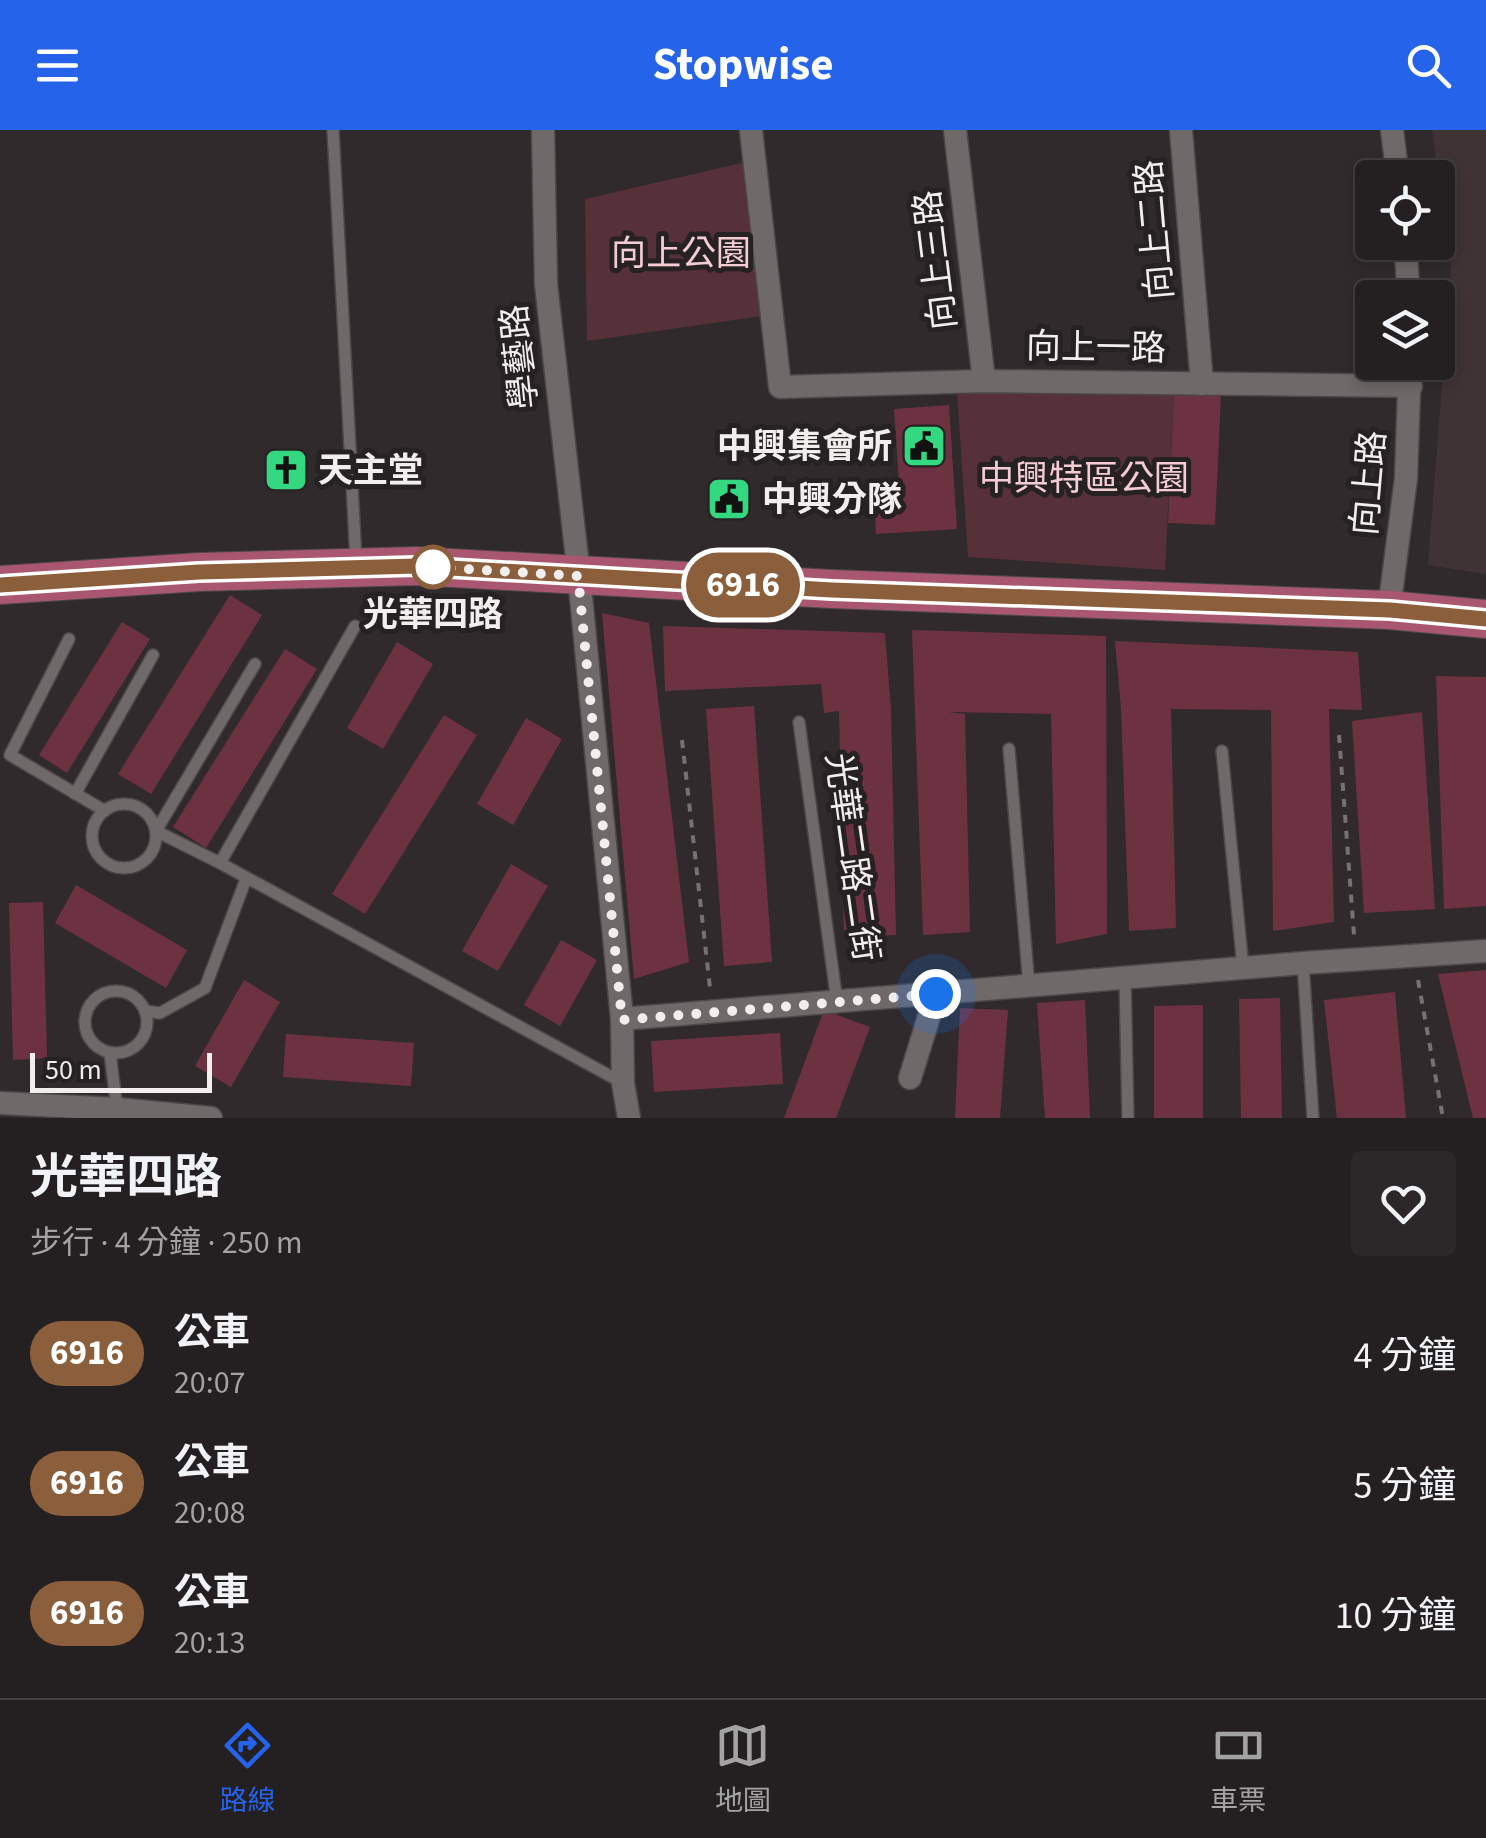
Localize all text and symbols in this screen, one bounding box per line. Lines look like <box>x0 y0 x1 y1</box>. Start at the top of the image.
text: Stopwise <box>652 33 834 97</box>
icon: menu <box>30 38 85 93</box>
icon: search <box>1401 38 1456 93</box>
street label: 向上二路 <box>1124 158 1186 302</box>
map controls <box>1355 160 1455 380</box>
button: locate <box>1355 160 1455 260</box>
street label: 向上三路 <box>903 187 969 332</box>
park label: 向上公園 <box>611 229 751 279</box>
button: layers <box>1355 280 1455 380</box>
street label: 學藝路 <box>490 302 550 412</box>
street label: 向上一路 <box>1026 322 1166 374</box>
place label: 中興集會所 <box>717 422 892 472</box>
public building icon: 中興集會所 <box>901 423 947 469</box>
street label: 向上路 <box>1340 429 1398 538</box>
place label: 天主堂 <box>318 446 423 496</box>
church icon: 天主堂 <box>263 447 309 493</box>
park label: 中興特區公園 <box>979 454 1189 504</box>
place label: 中興分隊 <box>762 475 902 525</box>
public building icon: 中興分隊 <box>706 476 752 522</box>
marker: 光華四路 <box>412 546 454 588</box>
line badge: 6916 <box>673 552 813 618</box>
text: 6916 <box>706 560 780 610</box>
place label: 光華四路 <box>363 590 503 640</box>
street label: 光華二路二街 <box>813 750 891 965</box>
your location <box>911 969 961 1019</box>
scale bar <box>30 1048 212 1093</box>
text: 50 m <box>45 1050 102 1090</box>
text: 光華四路 <box>30 1144 222 1212</box>
button: heart <box>1351 1151 1456 1256</box>
text: 步行 · 4 分鐘 · 250 m <box>30 1220 302 1266</box>
text: 公車 <box>174 1306 250 1360</box>
text: 6916 <box>50 1328 124 1378</box>
text: 4 分鐘 <box>1354 1329 1456 1383</box>
text: 20:07 <box>174 1360 246 1406</box>
text: 公車 <box>174 1436 250 1490</box>
text: 6916 <box>50 1458 124 1508</box>
text: 5 分鐘 <box>1354 1459 1456 1513</box>
text: 20:08 <box>174 1490 246 1536</box>
text: 公車 <box>174 1566 250 1620</box>
text: 6916 <box>50 1588 124 1638</box>
text: 10 分鐘 <box>1335 1589 1456 1643</box>
text: 20:13 <box>174 1620 246 1666</box>
tab: 路線 <box>220 1718 276 1821</box>
tab: 地圖 <box>715 1718 771 1821</box>
tab: 車票 <box>1210 1718 1266 1821</box>

